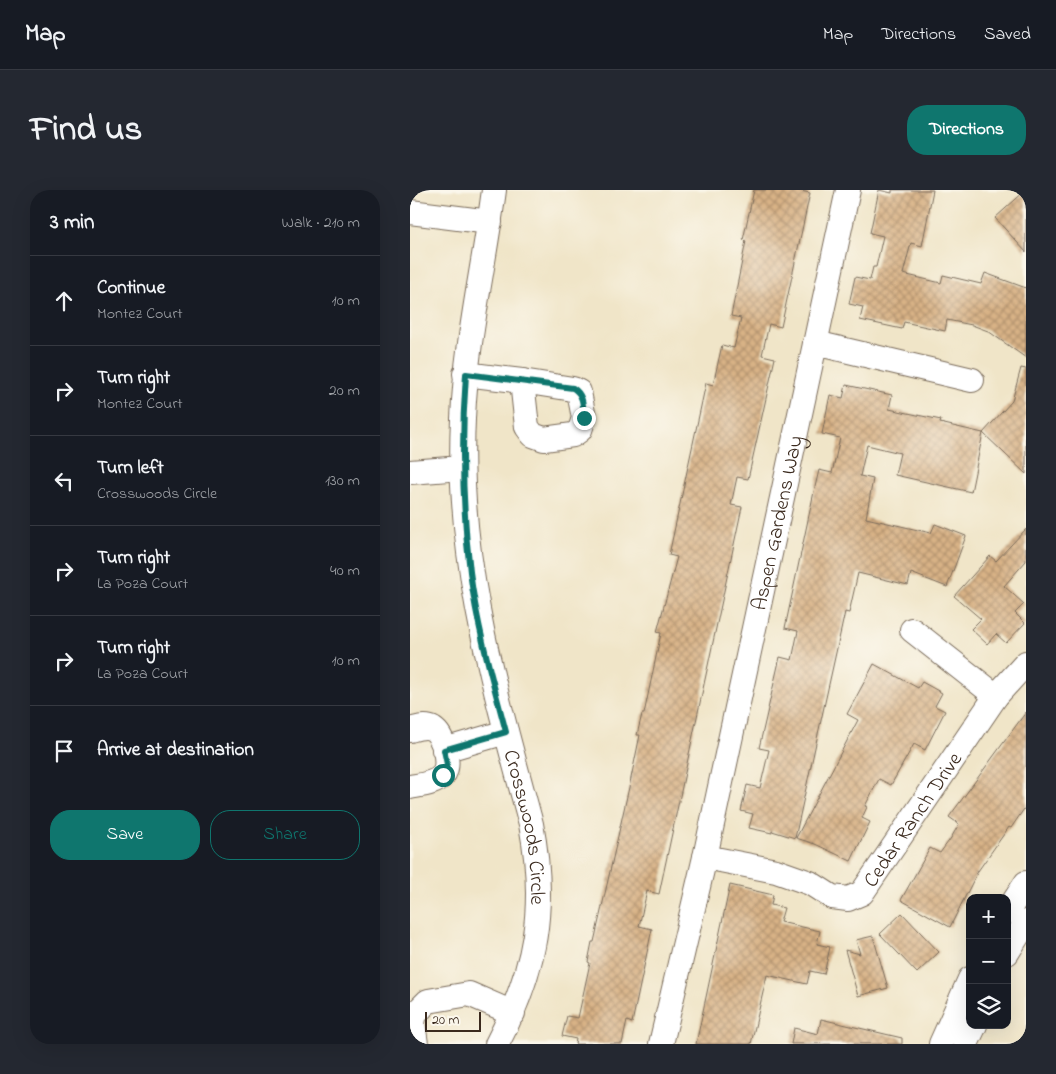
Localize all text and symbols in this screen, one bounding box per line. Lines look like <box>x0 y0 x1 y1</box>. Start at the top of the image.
text: Map <box>25 17 66 52</box>
text: Map <box>823 22 853 48</box>
text: Directions <box>881 22 956 48</box>
text: Saved <box>984 22 1031 48</box>
text: Find us <box>30 105 142 156</box>
button: Directions <box>907 105 1026 155</box>
text: 3 min <box>50 208 94 238</box>
text: Walk · 210 m <box>281 211 360 235</box>
text: Continue <box>97 275 165 302</box>
icon: ahead <box>50 287 78 315</box>
text: 10 m <box>332 289 360 313</box>
text: Montez Court <box>97 302 183 326</box>
text: Turn right <box>97 365 170 392</box>
icon: right <box>50 377 78 405</box>
text: 20 m <box>329 379 360 403</box>
text: Montez Court <box>97 392 183 416</box>
route end <box>573 407 596 430</box>
street label: Aspen Gardens Way <box>745 433 814 613</box>
text: Turn left <box>97 455 164 482</box>
icon: left <box>50 467 78 495</box>
text: 130 m <box>325 469 360 493</box>
text: Crosswoods Circle <box>97 482 217 506</box>
text: Turn right <box>97 545 170 572</box>
icon: right <box>50 557 78 585</box>
text: 40 m <box>330 559 360 583</box>
text: La Poza Court <box>97 572 188 596</box>
text: Turn right <box>97 635 170 662</box>
icon: right <box>50 647 78 675</box>
text: 10 m <box>332 649 360 673</box>
text: La Poza Court <box>97 662 188 686</box>
icon: arrive <box>50 737 78 765</box>
text: Arrive at destination <box>97 737 254 764</box>
street label: Cedar Ranch Drive <box>857 746 971 894</box>
street label: Crosswoods Circle <box>495 747 551 906</box>
route start <box>432 764 455 787</box>
button: Save <box>50 810 200 860</box>
button: Share <box>210 810 360 860</box>
map controls <box>966 894 1011 1029</box>
button: + <box>966 894 1011 939</box>
button: − <box>966 939 1011 984</box>
button: layers <box>966 984 1011 1029</box>
scale bar <box>425 1009 481 1032</box>
text: 20 m <box>432 1010 459 1031</box>

